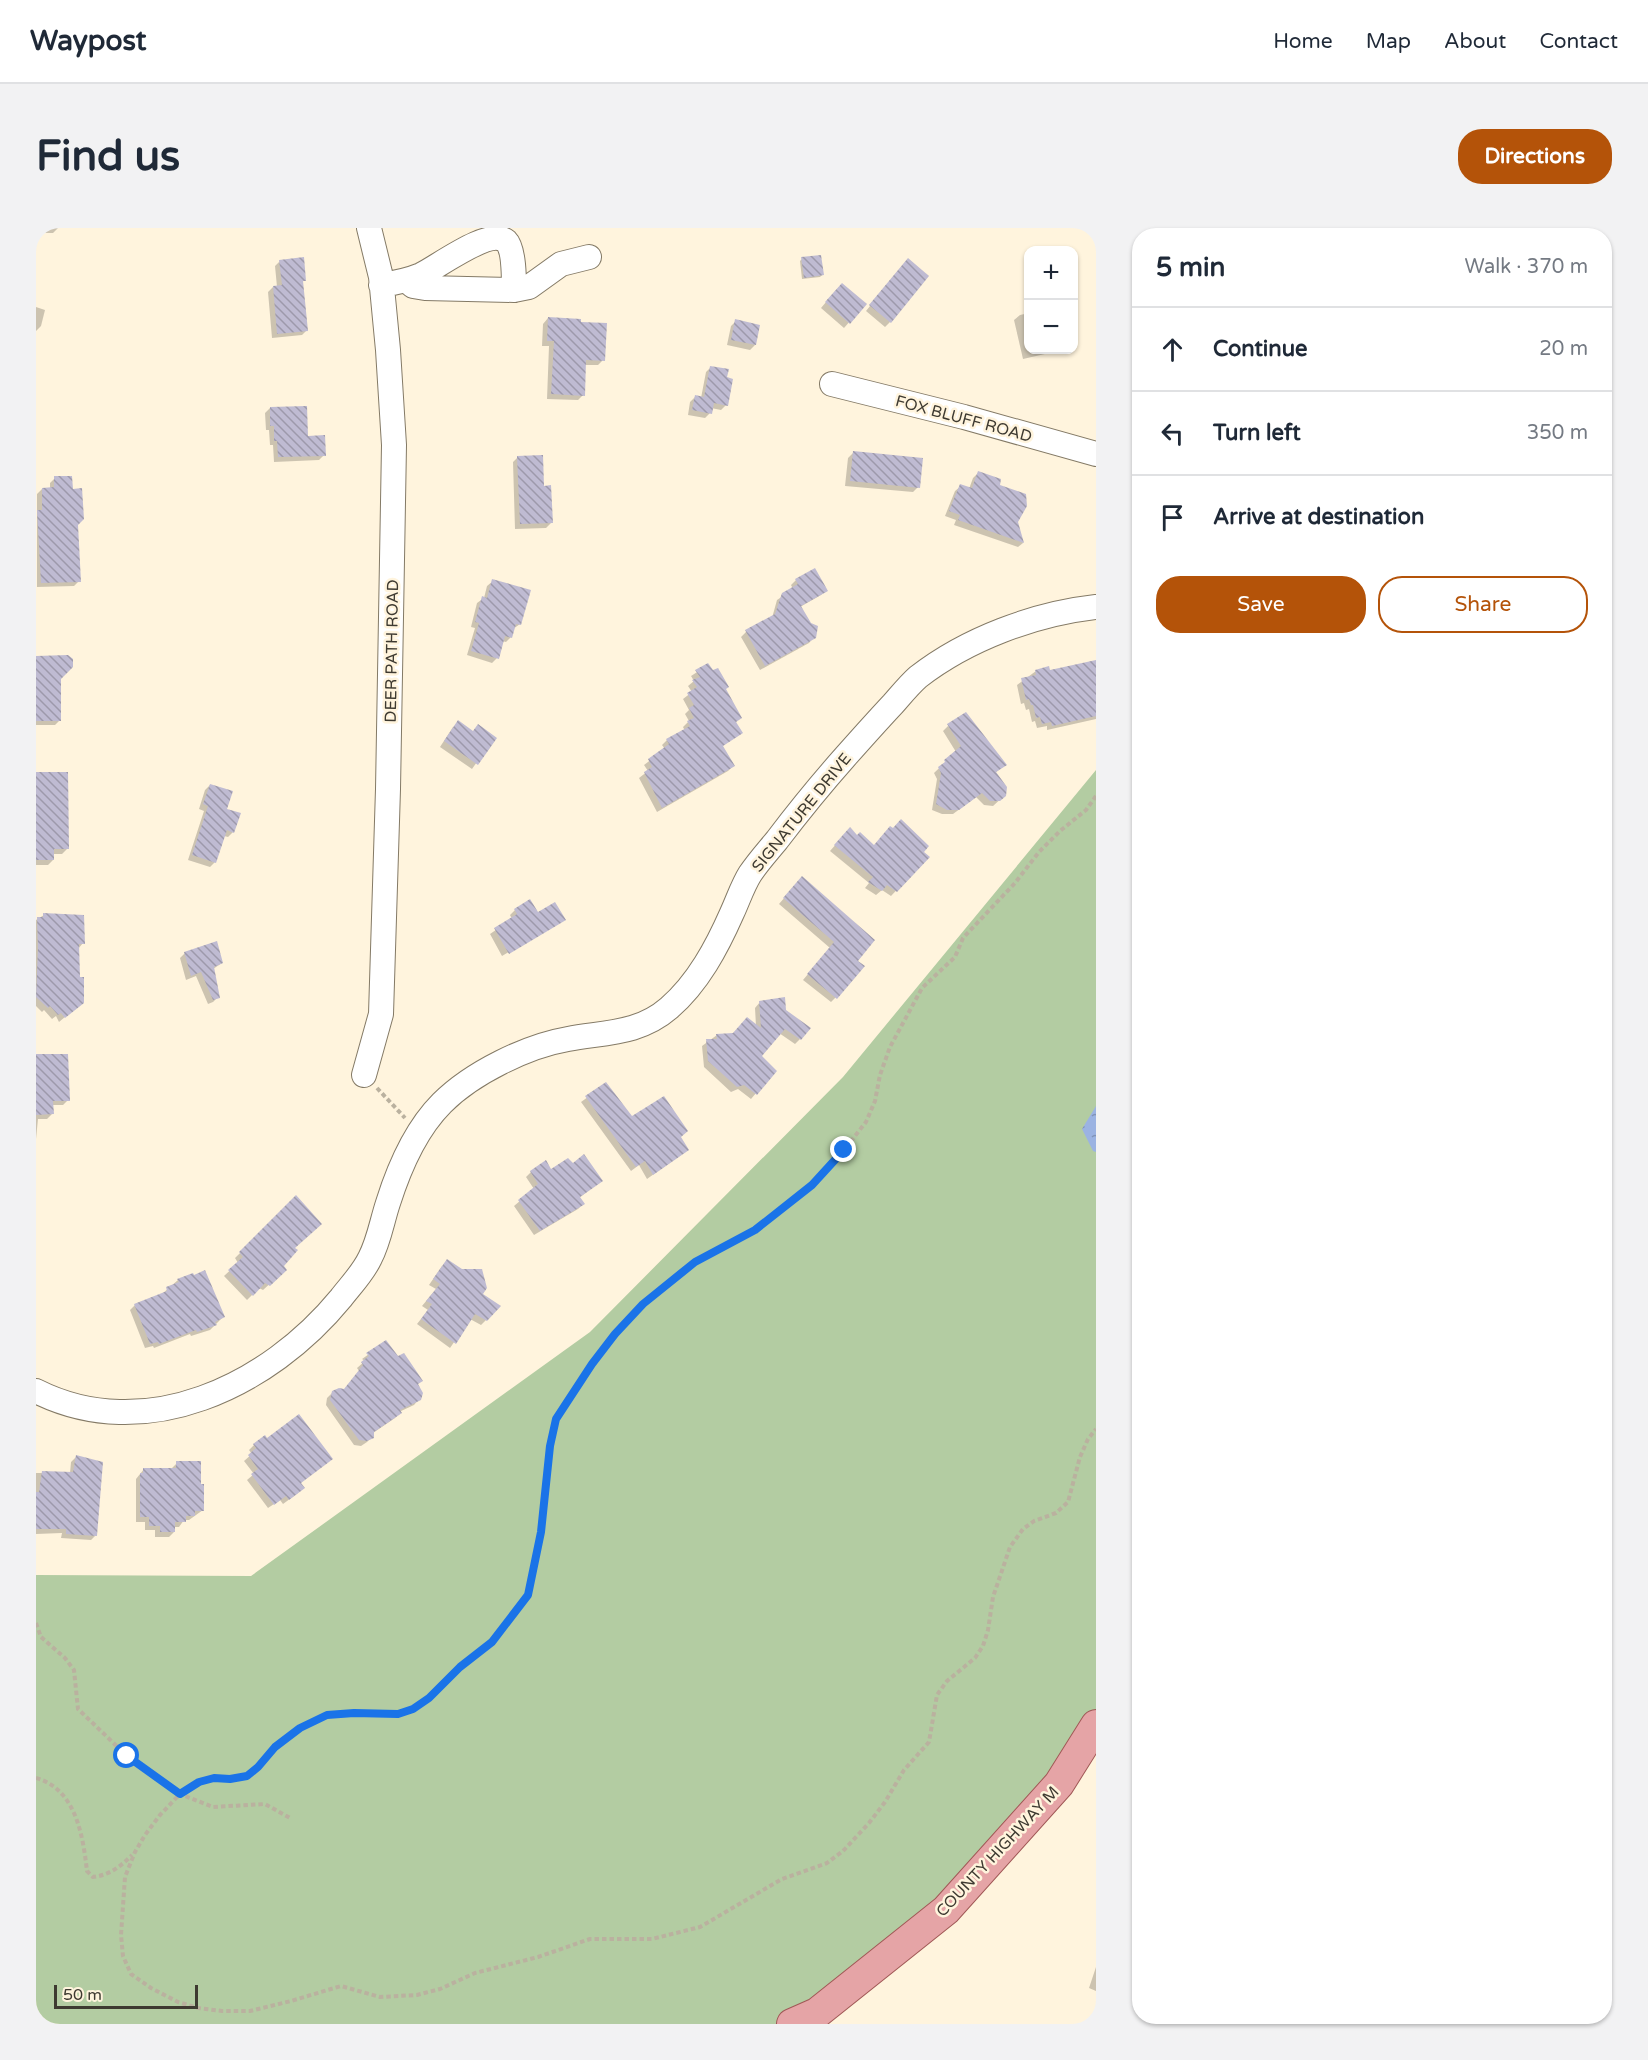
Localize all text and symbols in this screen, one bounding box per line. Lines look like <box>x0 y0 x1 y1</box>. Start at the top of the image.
text: Waypost <box>30 24 146 58</box>
text: Home <box>1273 29 1333 54</box>
text: Map <box>1366 29 1411 54</box>
text: About <box>1444 29 1506 54</box>
text: Contact <box>1539 29 1618 54</box>
button: Directions <box>1458 129 1612 184</box>
text: Find us <box>36 131 180 182</box>
map controls <box>1024 246 1078 354</box>
button: + <box>1024 246 1078 300</box>
text: 5 min <box>1156 252 1225 283</box>
text: Walk · 370 m <box>1465 255 1588 279</box>
button: − <box>1024 300 1078 354</box>
icon: ahead <box>1156 333 1189 366</box>
text: Continue <box>1213 336 1308 362</box>
text: 20 m <box>1539 337 1588 361</box>
street label: FOX BLUFF ROAD <box>893 391 1034 447</box>
icon: left <box>1156 417 1189 450</box>
text: Turn left <box>1213 420 1301 446</box>
text: 350 m <box>1527 421 1588 445</box>
icon: arrive <box>1156 501 1189 534</box>
text: Arrive at destination <box>1213 504 1424 530</box>
button: Save <box>1156 576 1366 633</box>
button: Share <box>1378 576 1588 633</box>
street label: DEER PATH ROAD <box>381 579 403 723</box>
street label: SIGNATURE DRIVE <box>748 749 856 876</box>
route end <box>830 1136 856 1162</box>
route start <box>113 1742 139 1768</box>
street label: COUNTY HIGHWAY M <box>932 1782 1063 1921</box>
scale bar <box>54 1982 198 2010</box>
text: 50 m <box>63 1985 102 2005</box>

